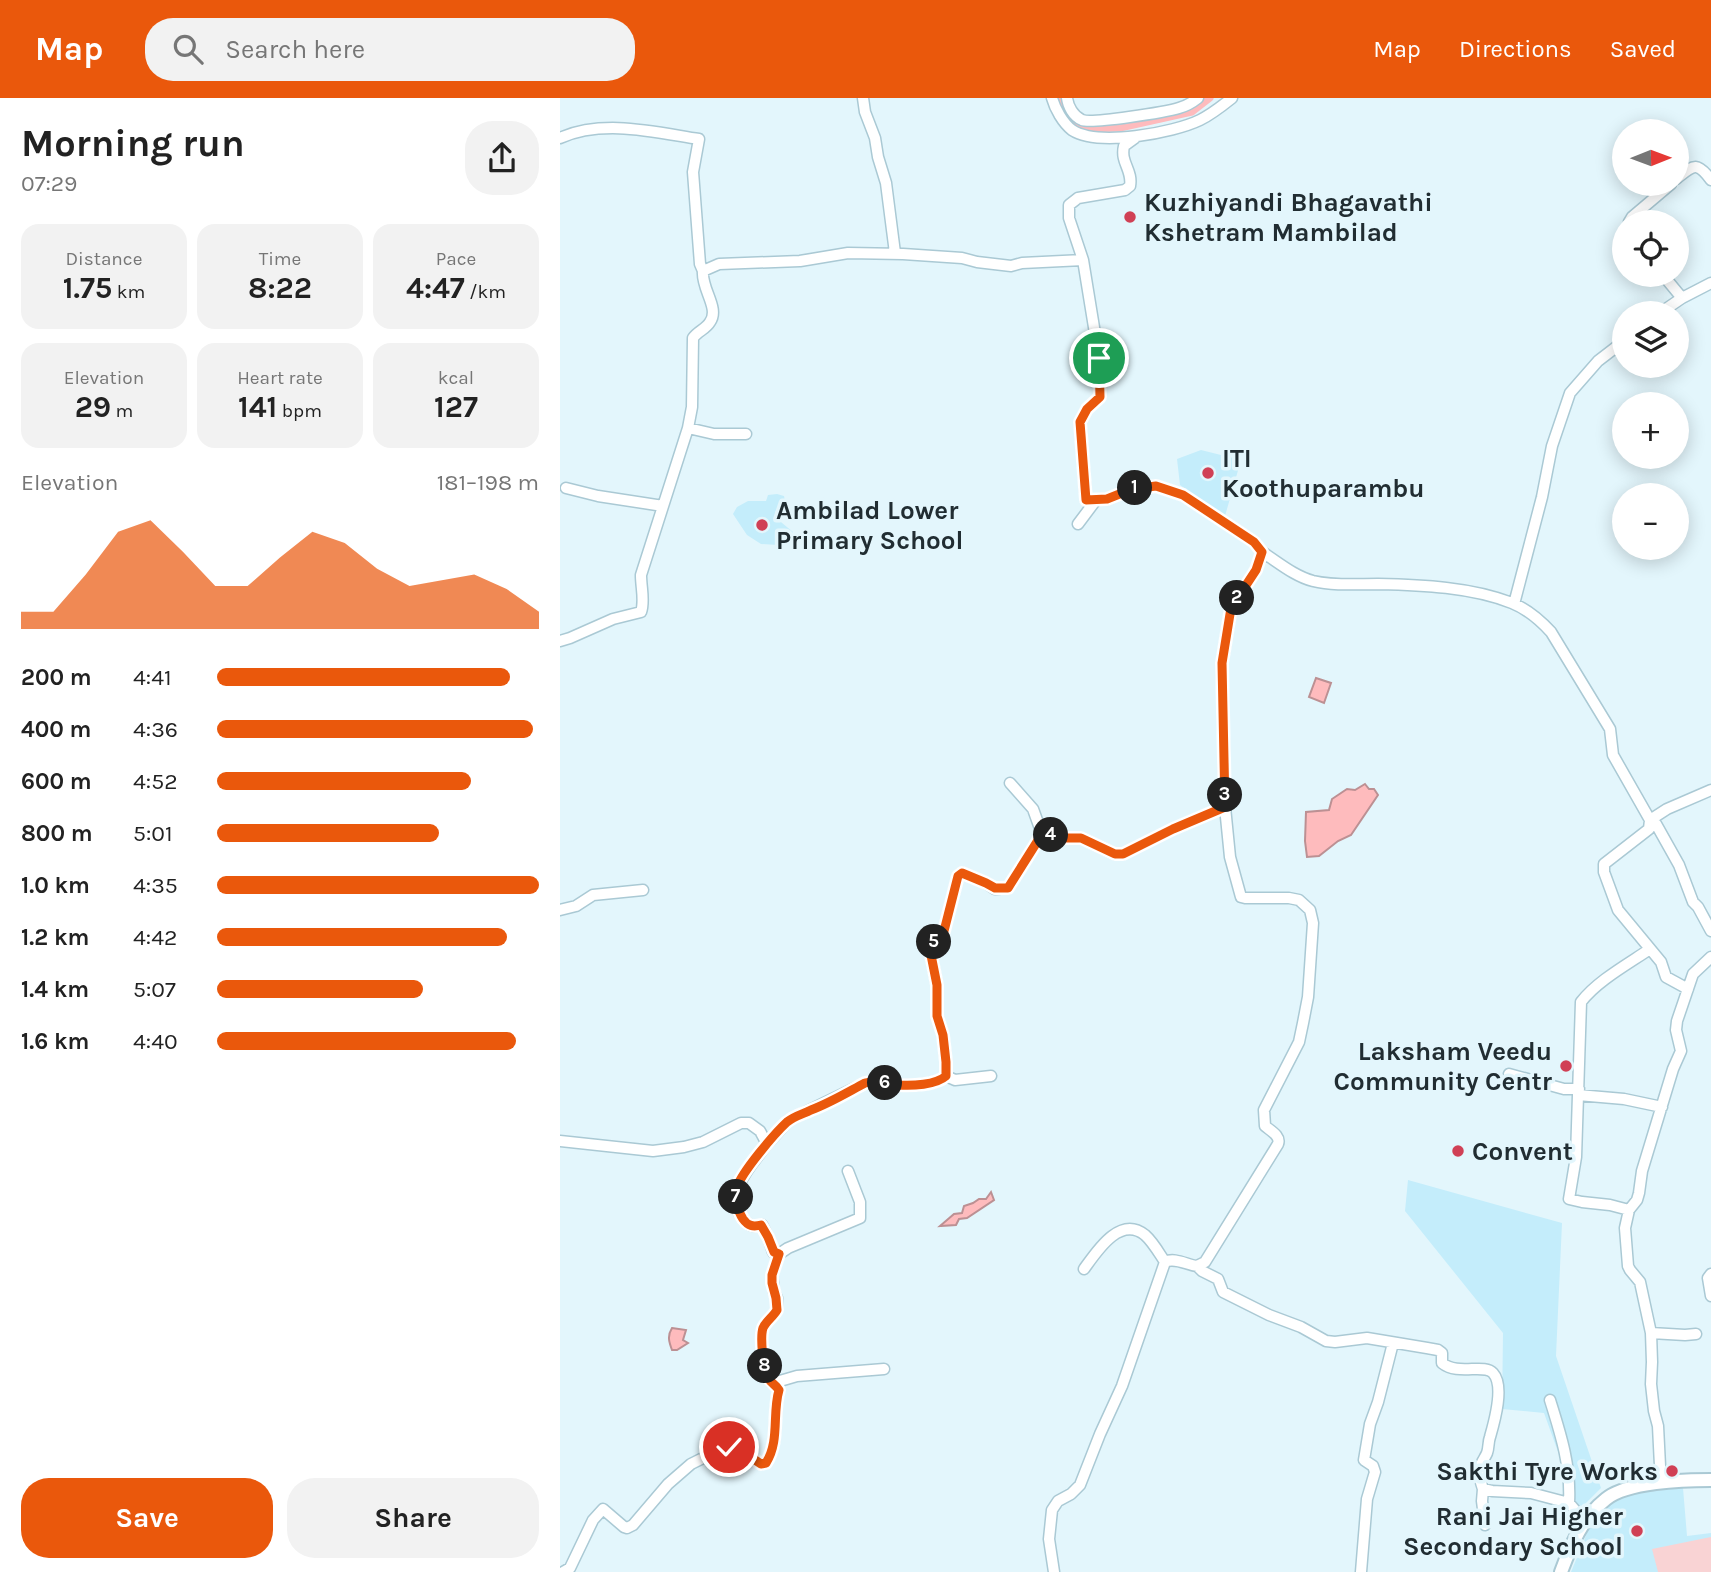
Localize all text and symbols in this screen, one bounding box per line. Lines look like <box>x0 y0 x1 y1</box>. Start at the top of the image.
search box <box>145 18 635 81</box>
text: Map <box>35 30 103 68</box>
icon: search <box>169 30 207 68</box>
text: Search here <box>225 34 365 65</box>
text: Map <box>1373 35 1421 63</box>
text: Directions <box>1459 35 1572 63</box>
text: Saved <box>1610 35 1676 63</box>
north arrow <box>1612 119 1689 196</box>
map controls <box>1612 119 1689 560</box>
text: Morning run <box>21 121 245 166</box>
button: share <box>465 121 539 195</box>
text: 07:29 <box>21 170 77 197</box>
place label: Kuzhiyandi Bhagavathi Kshetram Mambilad <box>1144 187 1433 248</box>
marker: Kuzhiyandi Bhagavathi Kshetram Mambilad <box>1122 209 1138 225</box>
button: locate <box>1612 210 1689 287</box>
text: Distance <box>66 248 142 270</box>
text: Time <box>259 248 301 270</box>
text: Pace <box>436 248 476 270</box>
text: 1.75 <box>63 270 112 306</box>
text: 8:22 <box>248 270 312 306</box>
text: 4:47 <box>406 270 465 306</box>
text: km <box>112 281 145 303</box>
text: /km <box>465 281 506 303</box>
button: layers <box>1612 301 1689 378</box>
pin <box>1069 328 1129 388</box>
icon: arrive <box>1080 339 1118 377</box>
text: Elevation <box>64 367 144 389</box>
text: Heart rate <box>237 367 323 389</box>
text: kcal <box>438 367 474 389</box>
text: 29 <box>75 389 111 425</box>
text: 141 <box>238 389 277 425</box>
text: 127 <box>434 389 478 425</box>
button: + <box>1612 392 1689 469</box>
text: m <box>111 400 133 422</box>
text: bpm <box>277 400 322 422</box>
place label: ITI Koothuparambu <box>1222 443 1425 504</box>
marker: ITI Koothuparambu <box>1200 465 1216 481</box>
text: Elevation <box>21 469 118 496</box>
text: 181–198 m <box>437 469 539 496</box>
pin: 1 <box>1118 470 1152 506</box>
text: 1 <box>1131 476 1138 498</box>
button: − <box>1612 483 1689 560</box>
place label: Ambilad Lower Primary School <box>776 495 963 556</box>
marker: Ambilad Lower Primary School <box>754 517 770 533</box>
pin: 2 <box>1220 580 1254 616</box>
text: 2 <box>1231 586 1242 608</box>
text: 200 m <box>21 664 92 691</box>
text: 4:41 <box>133 664 172 691</box>
text: 400 m <box>21 716 91 743</box>
text: 4:36 <box>133 716 178 743</box>
text: 600 m <box>21 768 92 795</box>
text: 4:52 <box>133 768 177 795</box>
pin: 3 <box>1208 778 1242 812</box>
text: 3 <box>1219 783 1230 805</box>
pin: 4 <box>1034 818 1068 852</box>
text: 800 m <box>21 820 93 847</box>
text: 5:01 <box>133 820 173 847</box>
text: 4 <box>1045 823 1056 845</box>
text: 1.0 km <box>21 872 90 899</box>
text: 4:35 <box>133 872 178 899</box>
text: 1.2 km <box>21 924 89 951</box>
text: 4:42 <box>133 924 177 951</box>
pin: 5 <box>916 924 952 960</box>
text: 5 <box>928 930 939 952</box>
text: 1.4 km <box>21 976 89 1003</box>
text: 5:07 <box>133 976 176 1003</box>
text: 1.6 km <box>21 1028 89 1055</box>
text: 4:40 <box>133 1028 178 1055</box>
place label: Laksham Veedu Community Centr <box>1334 1036 1553 1097</box>
marker: Laksham Veedu Community Centr <box>1558 1058 1574 1074</box>
pin: 6 <box>868 1066 902 1100</box>
text: 6 <box>879 1071 890 1093</box>
place label: Convent <box>1472 1136 1573 1167</box>
marker: Convent <box>1450 1143 1466 1159</box>
pin: 7 <box>718 1180 754 1214</box>
text: 7 <box>731 1185 740 1207</box>
pin: 8 <box>748 1348 782 1384</box>
text: 8 <box>758 1354 771 1376</box>
pin <box>699 1417 759 1477</box>
icon: check <box>710 1428 748 1466</box>
place label: Sakthi Tyre Works <box>1436 1456 1658 1487</box>
marker: Sakthi Tyre Works <box>1664 1463 1680 1479</box>
button: Save <box>21 1478 273 1558</box>
button: Share <box>287 1478 539 1558</box>
place label: Rani Jai Higher Secondary School <box>1403 1501 1624 1562</box>
marker: Rani Jai Higher Secondary School <box>1629 1523 1645 1539</box>

